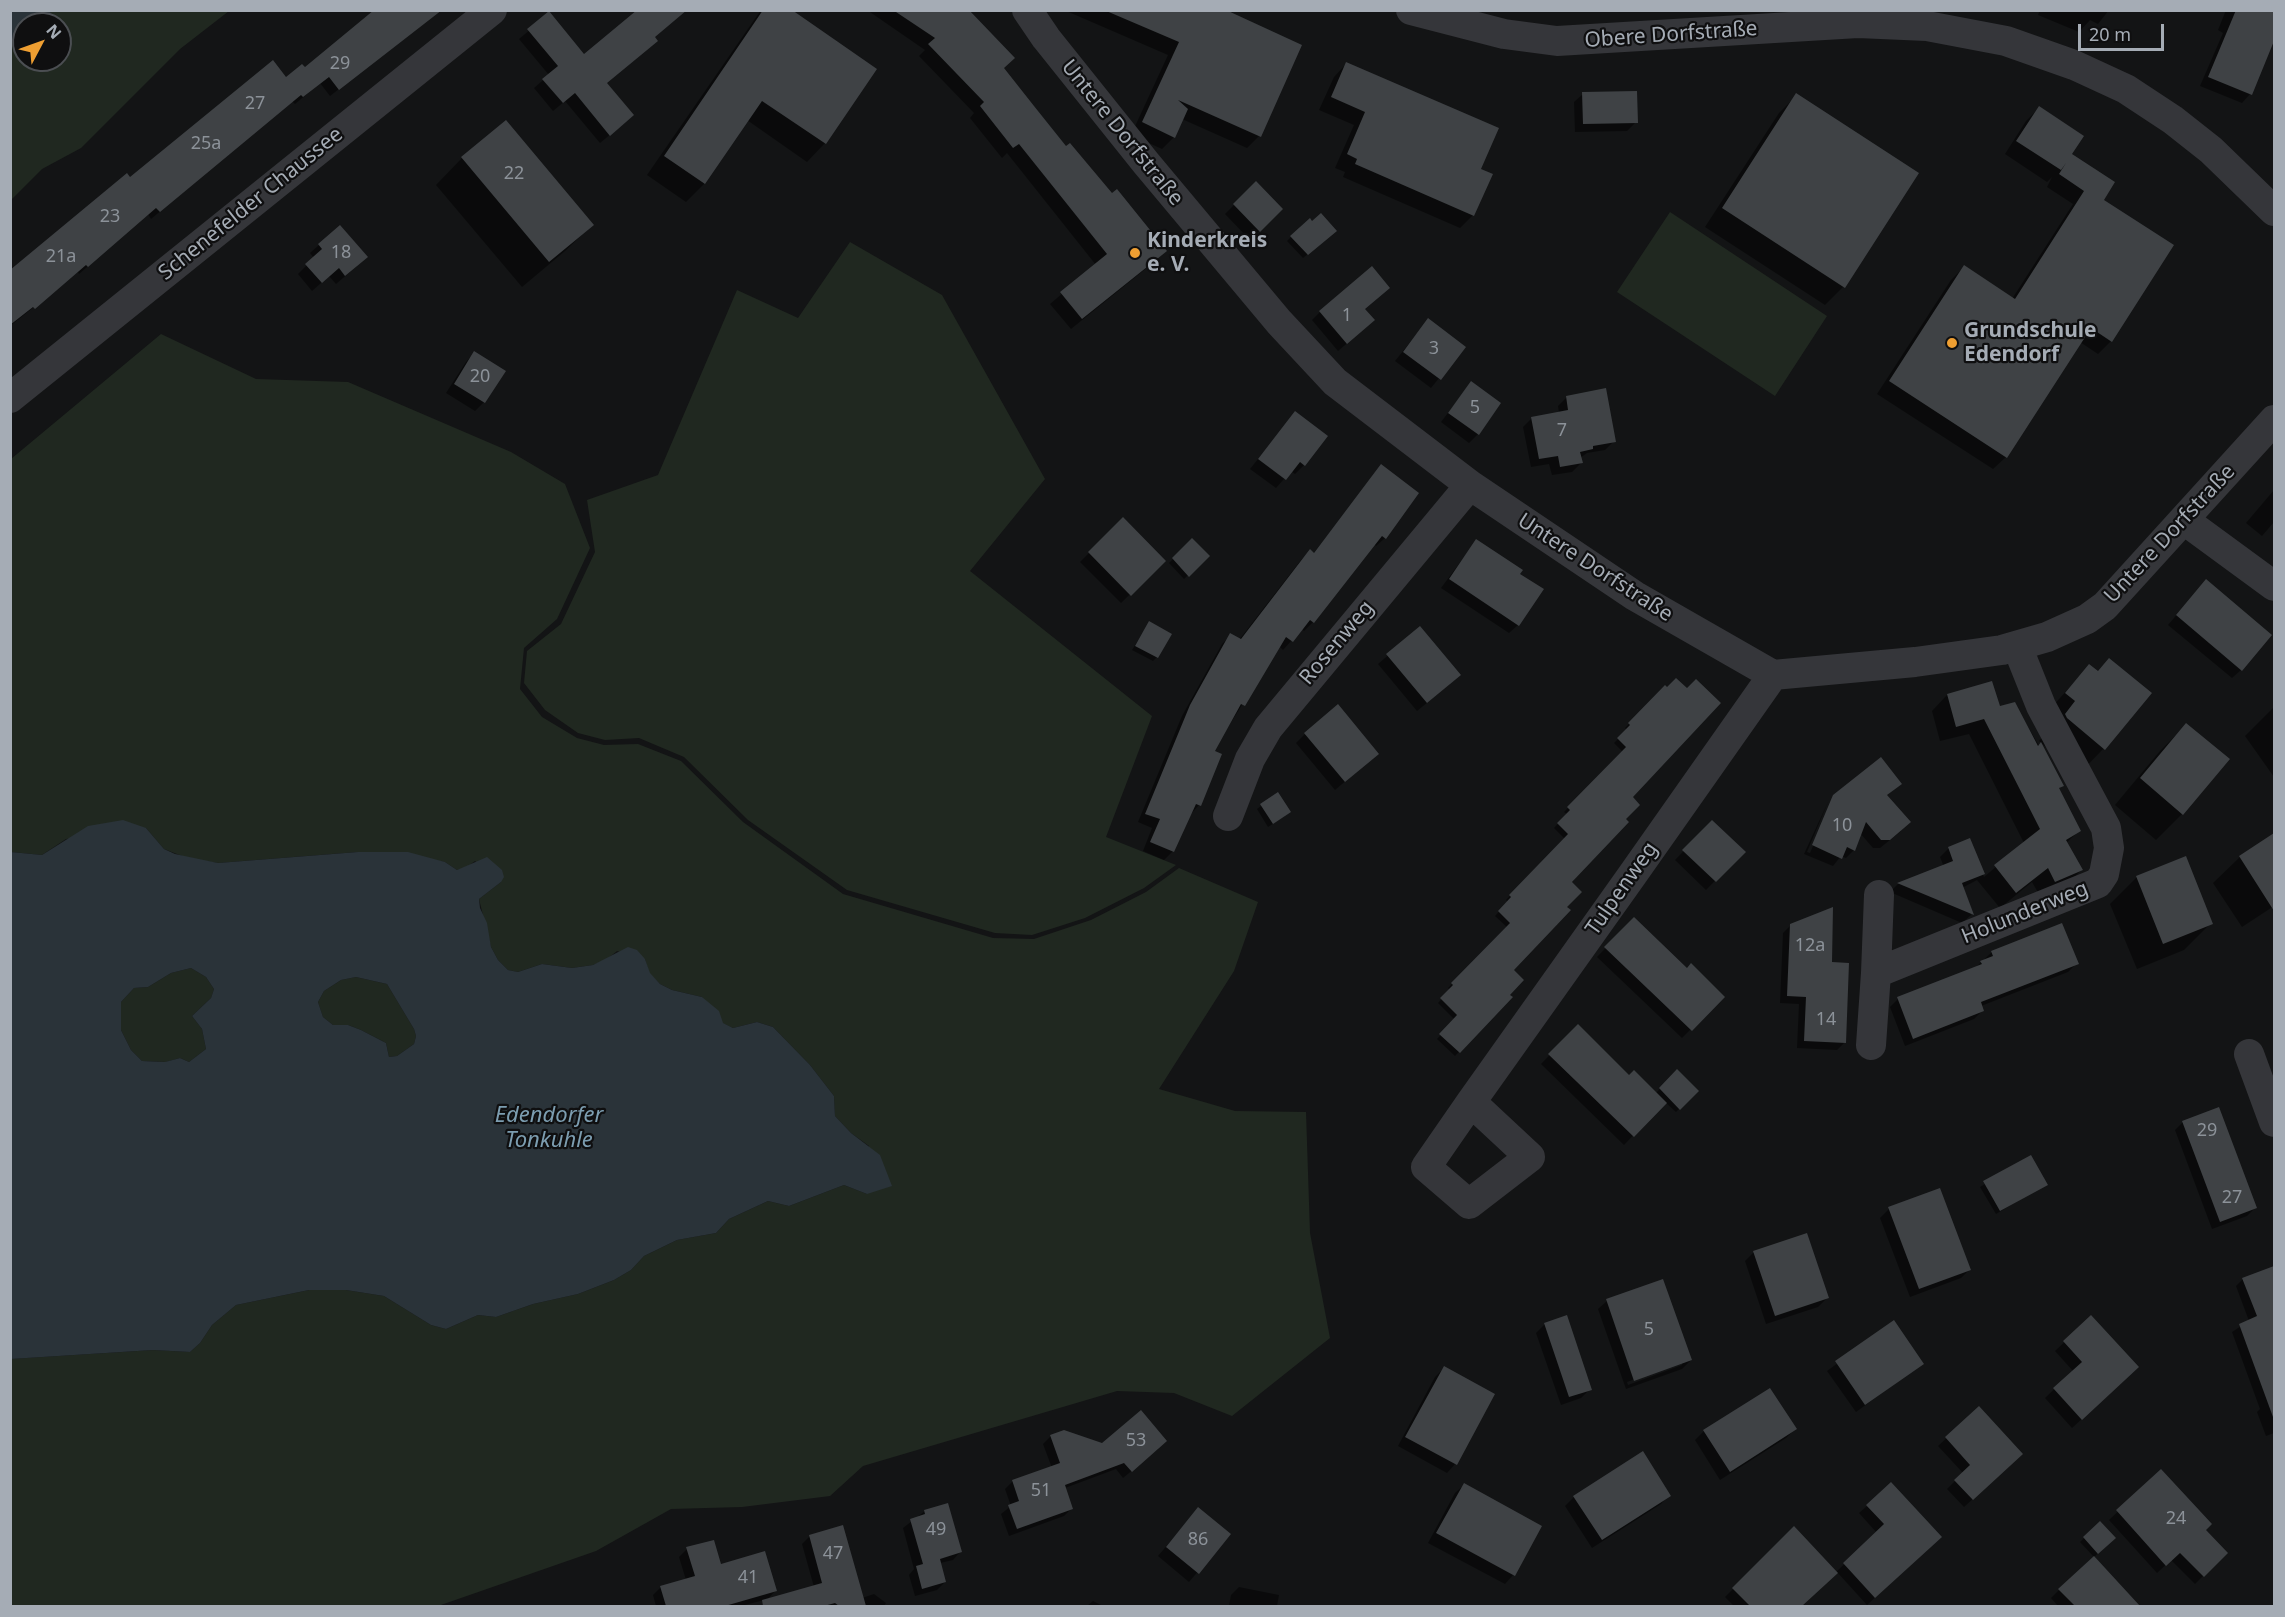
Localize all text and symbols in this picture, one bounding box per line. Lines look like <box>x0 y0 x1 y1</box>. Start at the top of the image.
north arrow <box>12 12 72 72</box>
scale bar <box>2081 12 2166 50</box>
street label: Obere Dorfstraße <box>1584 16 1758 54</box>
text: N <box>41 19 67 44</box>
text: 20 m <box>2089 22 2131 46</box>
house number: 29 <box>330 53 350 75</box>
street label: Untere Dorfstraße <box>1056 55 1188 211</box>
house number: 27 <box>245 93 265 115</box>
street label: Schenefelder Chaussee <box>154 122 348 286</box>
house number: 25a <box>191 133 221 155</box>
house number: 22 <box>504 163 524 185</box>
house number: 23 <box>100 206 120 228</box>
place label: Kinderkreis e. V. <box>1147 228 1267 278</box>
house number: 18 <box>331 242 351 264</box>
house number: 21a <box>46 246 76 268</box>
marker: Kinderkreis e. V. <box>1128 246 1142 260</box>
house number: 1 <box>1342 305 1352 327</box>
place label: Grundschule Edendorf <box>1964 318 2097 368</box>
marker: Grundschule Edendorf <box>1945 336 1959 350</box>
house number: 3 <box>1429 338 1439 360</box>
house number: 20 <box>470 366 490 388</box>
house number: 5 <box>1470 397 1480 419</box>
house number: 7 <box>1557 420 1567 442</box>
street label: Untere Dorfstraße <box>2099 460 2241 608</box>
street label: Untere Dorfstraße <box>1513 508 1677 628</box>
street label: Rosenweg <box>1295 596 1379 690</box>
house number: 10 <box>1832 815 1852 837</box>
street label: Tulpenweg <box>1581 838 1663 940</box>
street label: Holunderweg <box>1958 876 2092 950</box>
house number: 12a <box>1795 935 1825 957</box>
house number: 14 <box>1816 1009 1836 1031</box>
water label: Edendorfer Tonkuhle <box>495 1103 603 1154</box>
house number: 29 <box>2197 1120 2217 1142</box>
house number: 27 <box>2222 1187 2242 1209</box>
house number: 5 <box>1644 1319 1654 1341</box>
house number: 53 <box>1126 1430 1146 1452</box>
house number: 51 <box>1031 1480 1051 1502</box>
house number: 24 <box>2166 1508 2186 1530</box>
house number: 49 <box>926 1519 946 1541</box>
house number: 86 <box>1188 1529 1208 1551</box>
house number: 47 <box>823 1543 843 1565</box>
house number: 41 <box>738 1567 758 1589</box>

